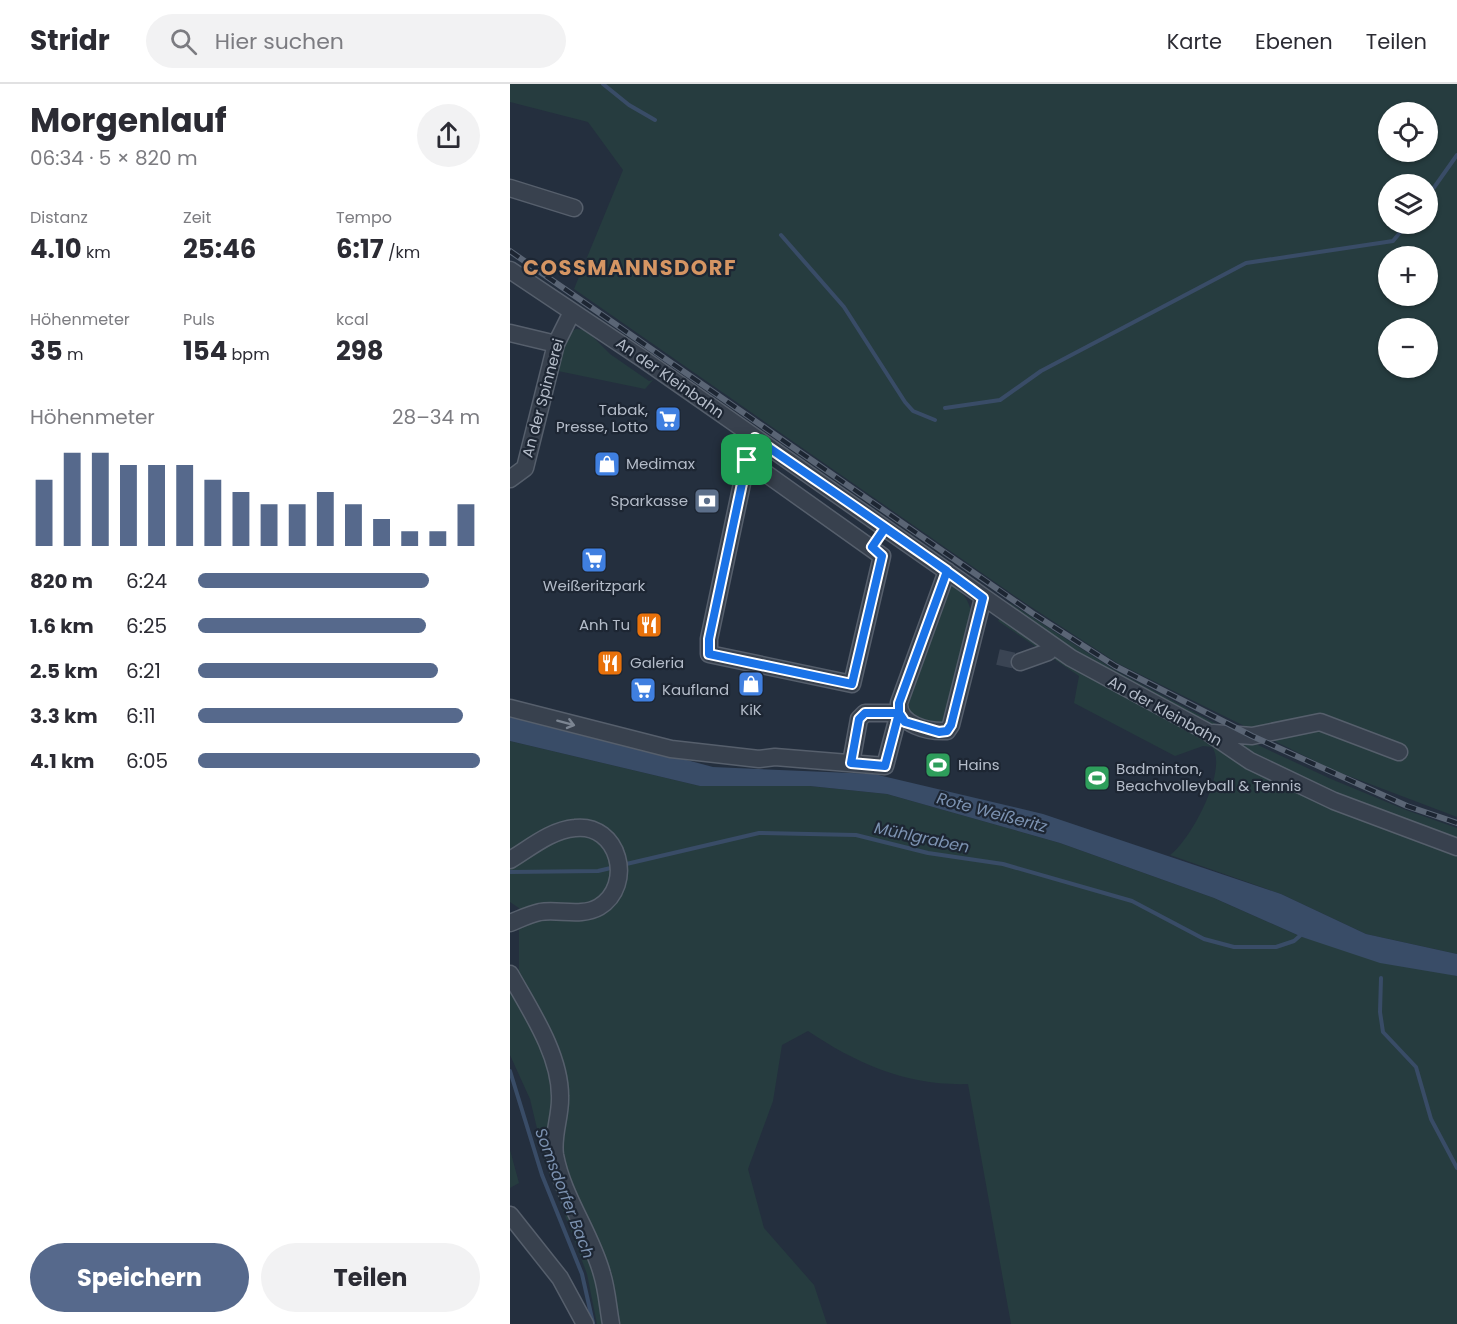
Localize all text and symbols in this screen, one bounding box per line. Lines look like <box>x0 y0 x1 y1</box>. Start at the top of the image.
search box <box>146 14 566 68</box>
text: Stridr <box>30 21 110 60</box>
icon: search <box>167 25 200 58</box>
text: Hier suchen <box>215 26 344 57</box>
text: Karte <box>1167 27 1222 56</box>
text: Ebenen <box>1255 27 1333 56</box>
text: Teilen <box>1366 27 1427 56</box>
text: Morgenlauf <box>30 97 227 144</box>
map controls <box>1378 102 1438 378</box>
button: locate <box>1378 102 1438 162</box>
button: share <box>417 104 480 167</box>
text: 06:34 · 5 × 820 m <box>30 144 198 172</box>
button: layers <box>1378 174 1438 234</box>
text: Distanz <box>30 206 88 229</box>
text: Zeit <box>183 206 211 229</box>
text: Tempo <box>336 206 392 229</box>
text: 4.10 <box>30 231 82 267</box>
text: 25:46 <box>183 231 256 267</box>
text: 6:17 <box>336 231 384 267</box>
text: km <box>82 241 111 264</box>
text: /km <box>384 241 420 264</box>
button: + <box>1378 246 1438 306</box>
district label: COSSMANNSDORF <box>523 253 737 282</box>
text: Höhenmeter <box>30 308 130 331</box>
text: Puls <box>183 308 215 331</box>
text: kcal <box>336 308 369 331</box>
button: − <box>1378 318 1438 378</box>
street label: An der Kleinbahn <box>612 332 729 423</box>
text: 35 <box>30 333 63 369</box>
text: 154 <box>183 333 227 369</box>
text: 298 <box>336 333 384 369</box>
street label: An der Spinnerei <box>517 336 569 460</box>
text: m <box>63 343 83 366</box>
text: bpm <box>227 343 270 366</box>
place label: Tabak, Presse, Lotto <box>556 399 648 437</box>
text: Höhenmeter <box>30 403 155 431</box>
text: 28–34 m <box>392 403 480 431</box>
supermarket icon: Tabak, Presse, Lotto <box>653 404 683 434</box>
pin <box>721 434 772 485</box>
icon: arrive <box>730 443 763 476</box>
shop icon: Medimax <box>592 449 622 479</box>
place label: Medimax <box>626 453 695 474</box>
bank icon: Sparkasse <box>692 486 722 516</box>
place label: Sparkasse <box>610 490 688 511</box>
supermarket icon: Weißeritzpark <box>579 545 609 575</box>
text: 820 m <box>30 567 93 595</box>
text: 6:24 <box>126 567 167 595</box>
place label: Weißeritzpark <box>543 575 645 596</box>
restaurant icon: Anh Tu <box>634 610 664 640</box>
text: 1.6 km <box>30 612 94 640</box>
text: 6:25 <box>126 612 167 640</box>
place label: Anh Tu <box>579 614 630 635</box>
restaurant icon: Galeria <box>595 648 625 678</box>
place label: Galeria <box>630 652 684 673</box>
text: 2.5 km <box>30 657 98 685</box>
text: 6:21 <box>126 657 161 685</box>
shop icon: KiK <box>736 669 766 699</box>
street label: An der Kleinbahn <box>1104 670 1226 751</box>
supermarket icon: Kaufland <box>628 675 658 705</box>
place label: Kaufland <box>662 679 729 700</box>
place label: KiK <box>740 699 762 720</box>
text: 3.3 km <box>30 702 98 730</box>
text: 6:11 <box>126 702 156 730</box>
one-way arrow <box>557 718 576 729</box>
text: 4.1 km <box>30 747 94 775</box>
text: 6:05 <box>126 747 168 775</box>
sports icon: Hains <box>923 750 953 780</box>
place label: Hains <box>958 754 1000 775</box>
place label: Badminton, Beachvolleyball & Tennis <box>1116 758 1302 796</box>
sports icon: Badminton, Beachvolleyball & Tennis <box>1082 763 1112 793</box>
water label: Rote Weißeritz <box>934 787 1050 838</box>
water label: Mühlgraben <box>872 816 972 859</box>
water label: Somsdorfer Bach <box>529 1125 600 1262</box>
button: Speichern <box>30 1243 249 1312</box>
button: Teilen <box>261 1243 480 1312</box>

